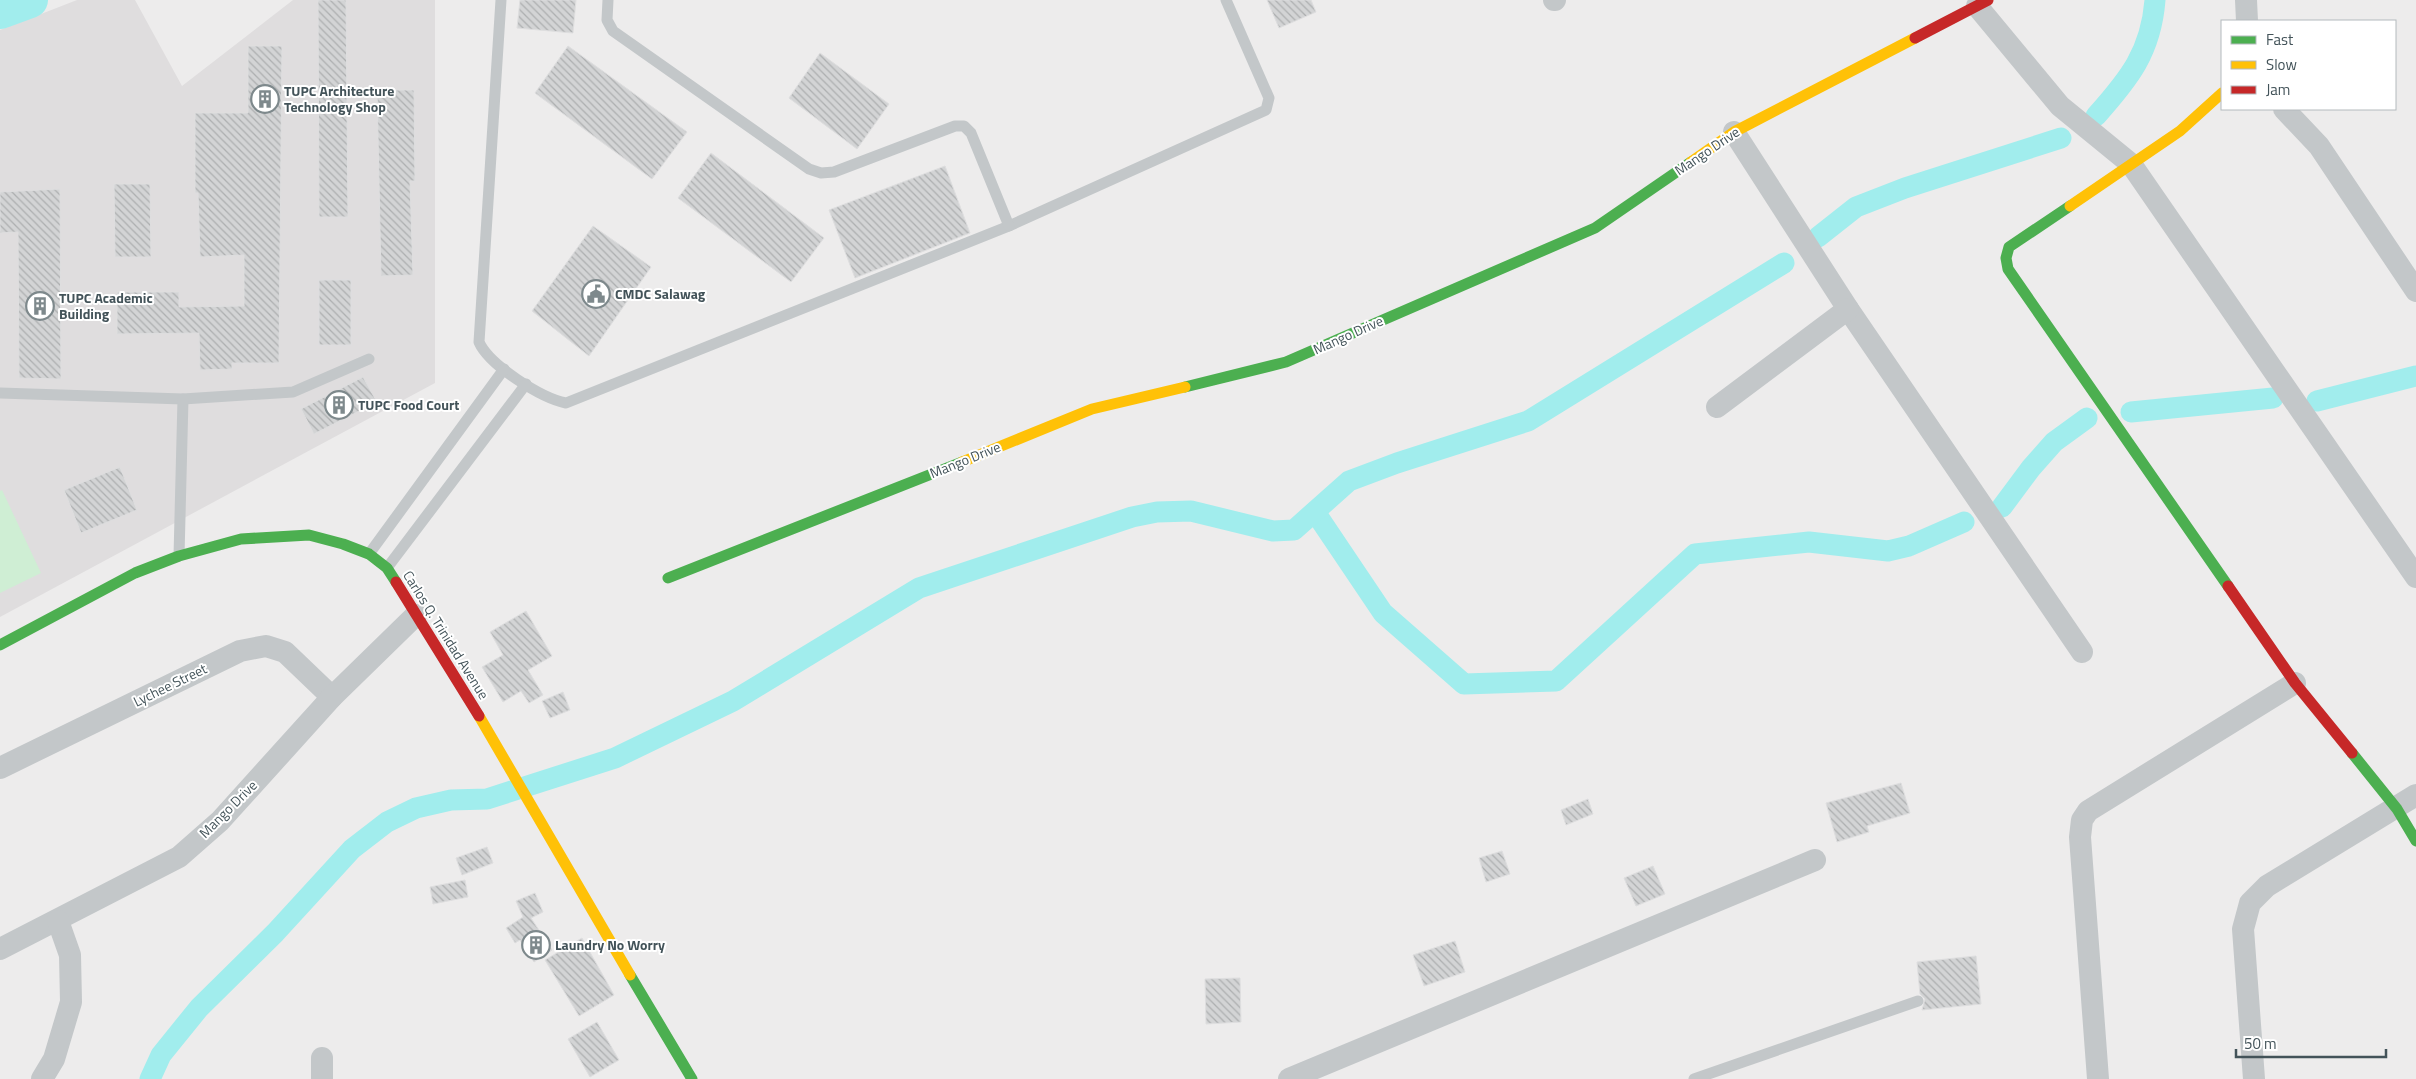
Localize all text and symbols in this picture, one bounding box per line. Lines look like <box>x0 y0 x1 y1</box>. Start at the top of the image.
legend <box>2221 20 2396 110</box>
text: Fast <box>2266 28 2294 51</box>
text: Slow <box>2266 53 2297 76</box>
text: Jam <box>2266 78 2290 101</box>
place label: TUPC Architecture Technology Shop <box>284 80 394 117</box>
building icon: TUPC Architecture Technology Shop <box>250 84 280 114</box>
street label: Mango Drive <box>1670 121 1744 180</box>
public building icon: CMDC Salawag <box>581 279 611 309</box>
place label: CMDC Salawag <box>615 283 706 304</box>
place label: TUPC Academic Building <box>59 287 153 324</box>
building icon: TUPC Academic Building <box>25 291 55 321</box>
street label: Mango Drive <box>1309 310 1386 359</box>
building icon: TUPC Food Court <box>324 390 354 420</box>
place label: TUPC Food Court <box>358 394 459 415</box>
street label: Mango Drive <box>926 436 1003 483</box>
street label: Carlos Q. Trinidad Avenue <box>398 566 495 703</box>
street label: Lychee Street <box>129 658 210 711</box>
street label: Mango Drive <box>194 775 261 842</box>
building icon: Laundry No Worry <box>521 930 551 960</box>
place label: Laundry No Worry <box>555 934 665 955</box>
scale bar <box>2236 1026 2386 1058</box>
text: 50 m <box>2244 1032 2277 1055</box>

